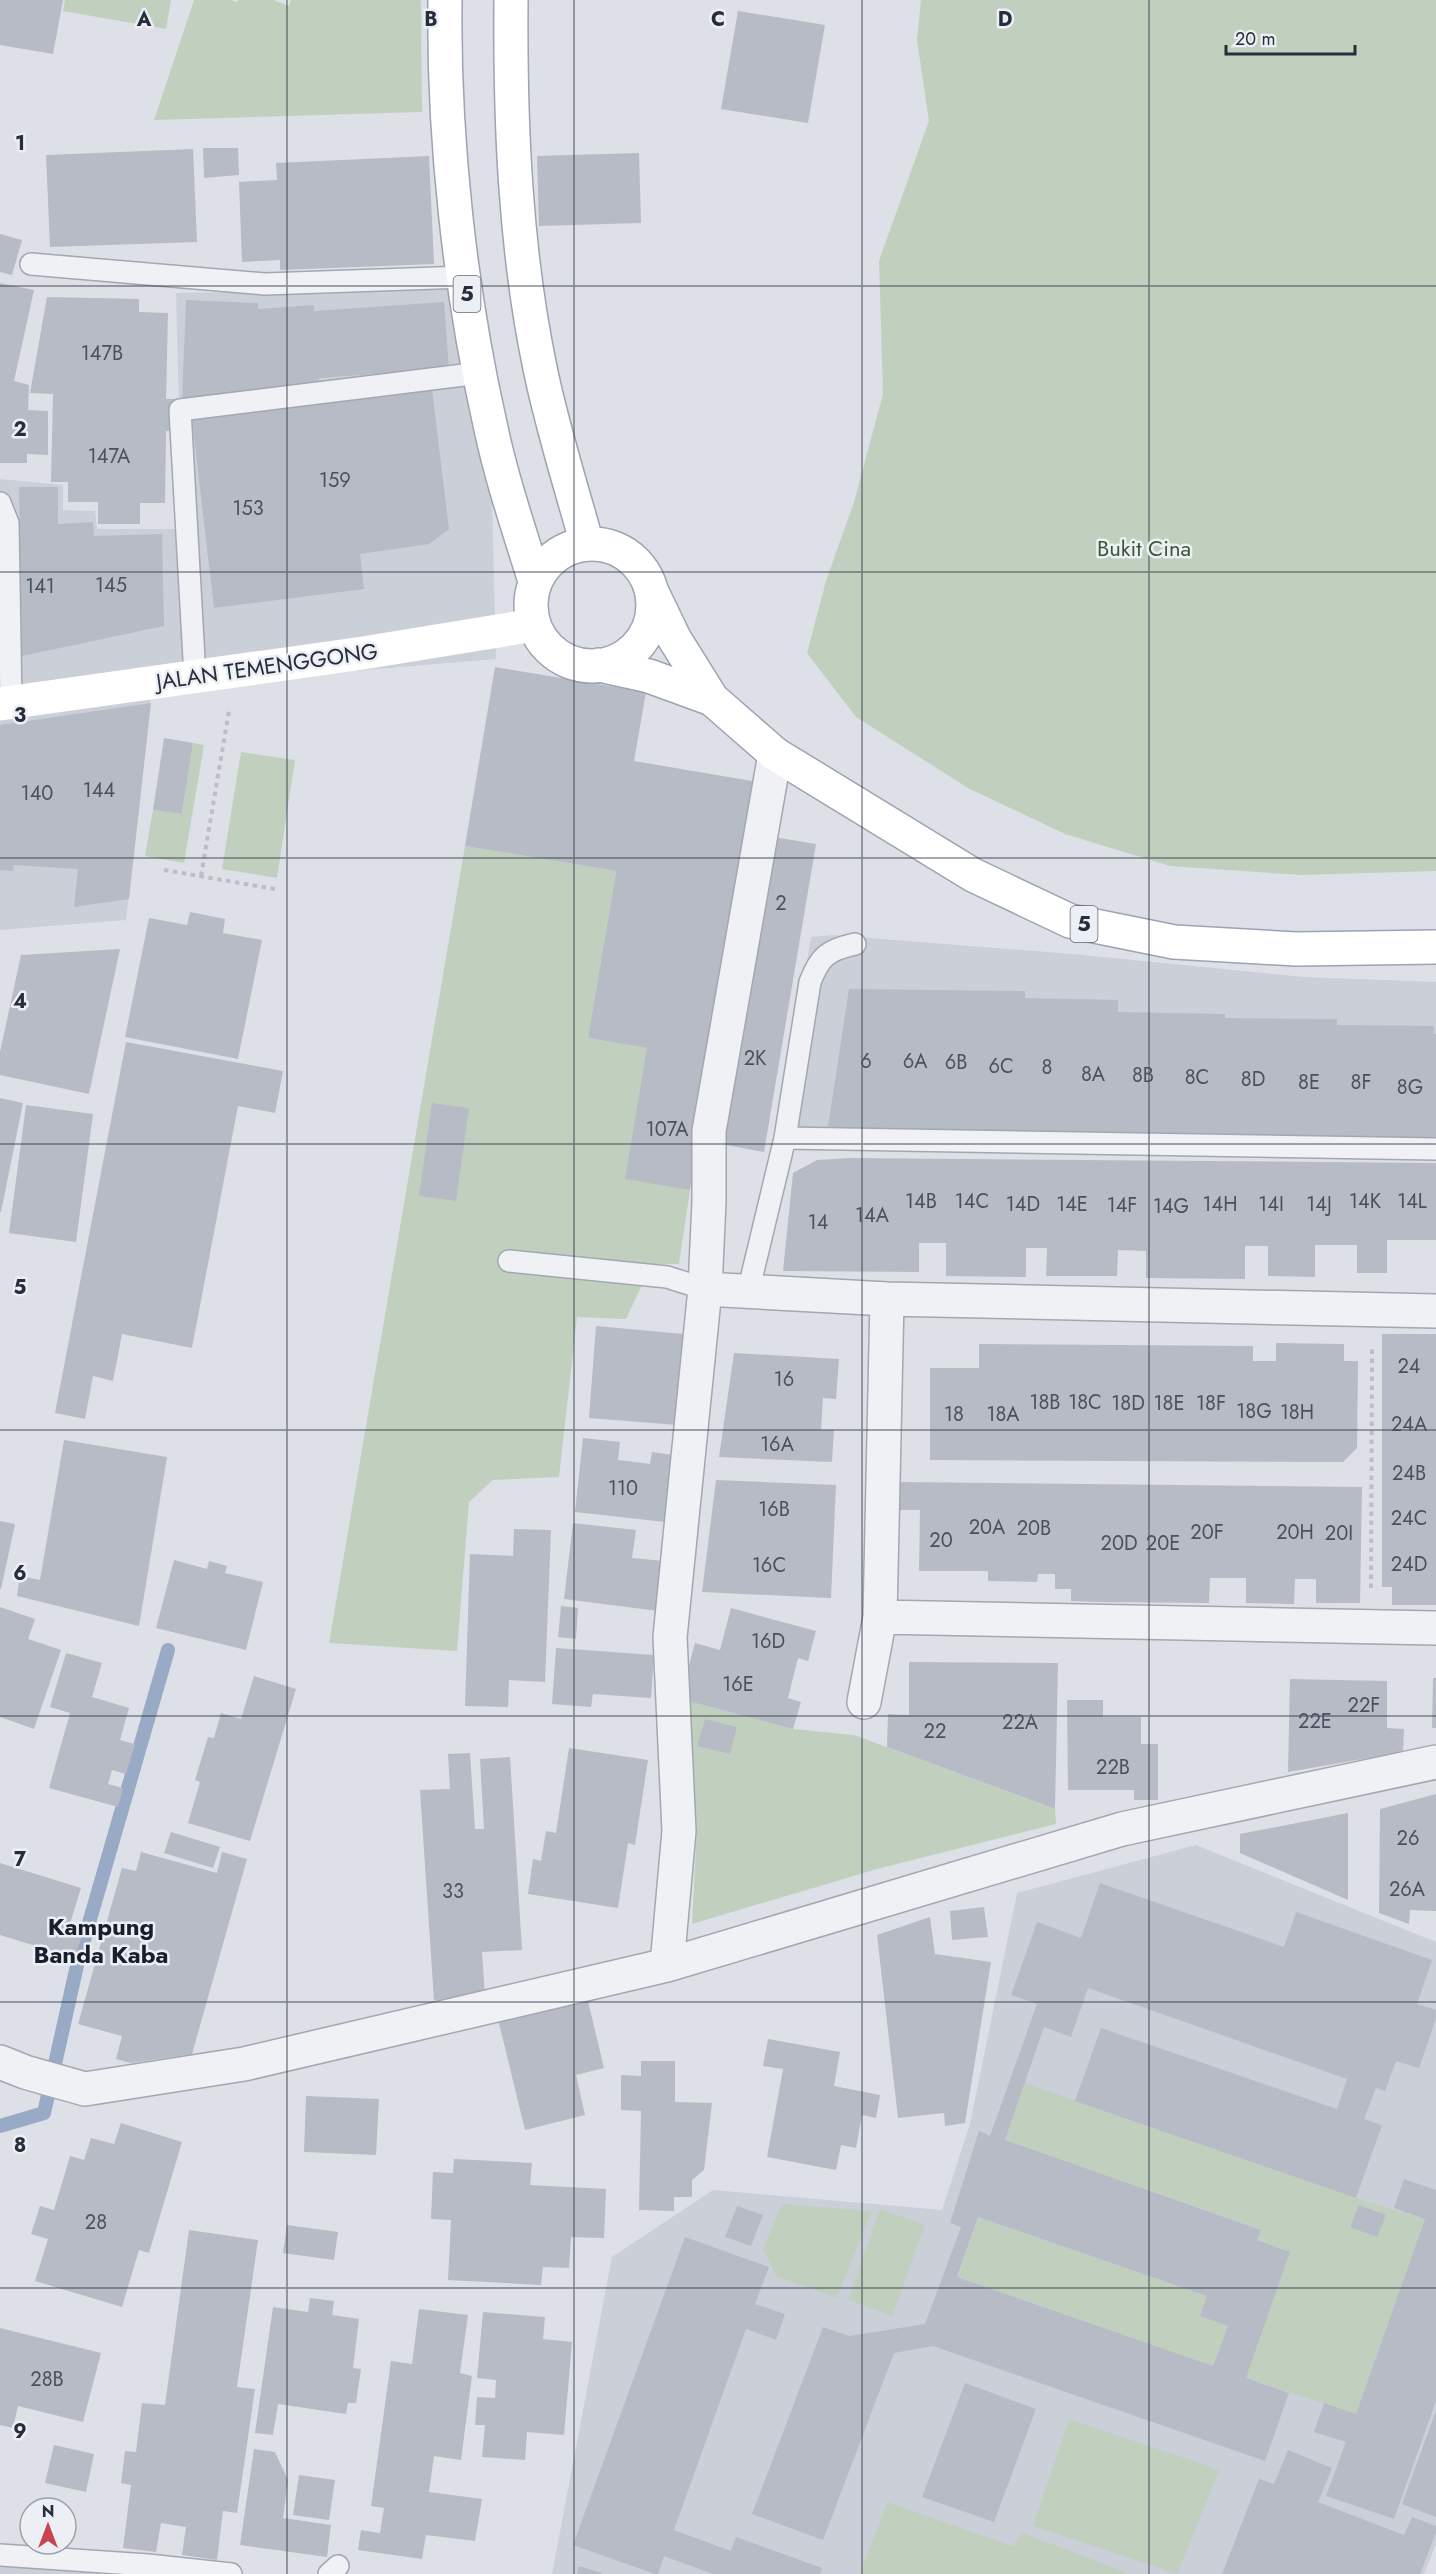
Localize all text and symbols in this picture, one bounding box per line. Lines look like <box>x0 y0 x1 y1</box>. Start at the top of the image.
text: A <box>136 5 152 34</box>
text: B <box>424 5 438 34</box>
text: C <box>711 5 725 34</box>
text: D <box>998 5 1012 34</box>
scale bar <box>1226 18 1355 56</box>
text: 20 m <box>1235 26 1275 52</box>
text: 1 <box>15 129 25 158</box>
road number: 5 <box>454 276 480 312</box>
house number: 147B <box>81 339 123 368</box>
text: 2 <box>13 415 27 444</box>
house number: 147A <box>88 442 131 471</box>
house number: 159 <box>319 466 351 495</box>
house number: 153 <box>232 494 264 523</box>
park label: Bukit Cina <box>1097 532 1191 564</box>
house number: 145 <box>95 571 127 600</box>
house number: 141 <box>25 572 55 601</box>
street label: JALAN TEMENGGONG <box>151 635 380 698</box>
text: 3 <box>14 701 26 730</box>
house number: 144 <box>83 776 115 805</box>
house number: 140 <box>21 779 53 808</box>
house number: 2 <box>775 889 787 918</box>
road number: 5 <box>1070 906 1098 942</box>
text: 4 <box>13 987 27 1016</box>
house number: 2K <box>744 1044 767 1073</box>
house number: 6 <box>860 1047 872 1076</box>
house number: 6A <box>903 1047 928 1076</box>
house number: 6B <box>945 1048 967 1077</box>
house number: 6C <box>988 1052 1014 1081</box>
house number: 8 <box>1042 1053 1052 1082</box>
house number: 8A <box>1081 1060 1106 1089</box>
house number: 8B <box>1132 1061 1154 1090</box>
house number: 8C <box>1185 1063 1209 1092</box>
house number: 8D <box>1241 1065 1265 1094</box>
house number: 8E <box>1298 1068 1320 1097</box>
house number: 8F <box>1351 1068 1371 1097</box>
house number: 8G <box>1397 1073 1423 1102</box>
house number: 107A <box>646 1115 689 1144</box>
house number: 14B <box>905 1187 937 1216</box>
house number: 14C <box>955 1187 989 1216</box>
house number: 14K <box>1349 1187 1382 1216</box>
house number: 14L <box>1397 1187 1427 1216</box>
house number: 14D <box>1006 1190 1040 1219</box>
house number: 14E <box>1056 1190 1088 1219</box>
house number: 14H <box>1203 1190 1237 1219</box>
house number: 14I <box>1258 1190 1284 1219</box>
house number: 14J <box>1306 1190 1332 1219</box>
house number: 14F <box>1107 1191 1137 1220</box>
house number: 14G <box>1153 1192 1189 1221</box>
house number: 14A <box>855 1201 890 1230</box>
house number: 14 <box>808 1208 829 1237</box>
text: 5 <box>14 1273 27 1302</box>
house number: 24 <box>1397 1352 1421 1381</box>
house number: 16 <box>774 1365 794 1394</box>
house number: 18B <box>1029 1388 1061 1417</box>
house number: 18C <box>1068 1388 1102 1417</box>
house number: 18D <box>1111 1389 1145 1418</box>
house number: 18E <box>1154 1389 1184 1418</box>
house number: 18F <box>1196 1389 1226 1418</box>
house number: 18G <box>1236 1397 1272 1426</box>
house number: 18H <box>1280 1398 1314 1427</box>
house number: 18 <box>944 1400 964 1429</box>
house number: 18A <box>987 1400 1020 1429</box>
house number: 24A <box>1391 1410 1428 1439</box>
house number: 16A <box>760 1430 795 1459</box>
house number: 24B <box>1392 1459 1426 1488</box>
house number: 110 <box>608 1474 638 1503</box>
house number: 16B <box>758 1495 790 1524</box>
house number: 24C <box>1391 1504 1427 1533</box>
house number: 20A <box>969 1513 1006 1542</box>
house number: 20B <box>1017 1514 1051 1543</box>
house number: 20F <box>1190 1518 1224 1547</box>
house number: 20H <box>1276 1518 1314 1547</box>
house number: 20I <box>1325 1519 1353 1548</box>
house number: 20 <box>929 1526 953 1555</box>
house number: 20D <box>1101 1529 1137 1558</box>
house number: 20E <box>1146 1529 1180 1558</box>
house number: 24D <box>1391 1550 1427 1579</box>
house number: 16C <box>752 1551 786 1580</box>
text: 6 <box>13 1559 27 1588</box>
house number: 16D <box>751 1627 785 1656</box>
house number: 16E <box>722 1670 754 1699</box>
house number: 22F <box>1348 1691 1380 1720</box>
house number: 22E <box>1298 1707 1332 1736</box>
house number: 22A <box>1002 1708 1039 1737</box>
house number: 22 <box>924 1717 946 1746</box>
house number: 22B <box>1096 1753 1130 1782</box>
house number: 26 <box>1397 1824 1419 1853</box>
text: 7 <box>14 1845 27 1874</box>
house number: 26A <box>1389 1875 1426 1904</box>
house number: 33 <box>442 1877 464 1906</box>
district label: Kampung Banda Kaba <box>33 1909 169 1972</box>
text: 8 <box>14 2131 26 2160</box>
house number: 28 <box>85 2208 107 2237</box>
house number: 28B <box>30 2365 64 2394</box>
text: 9 <box>13 2417 27 2446</box>
north arrow <box>18 2496 78 2556</box>
text: N <box>42 2500 54 2523</box>

